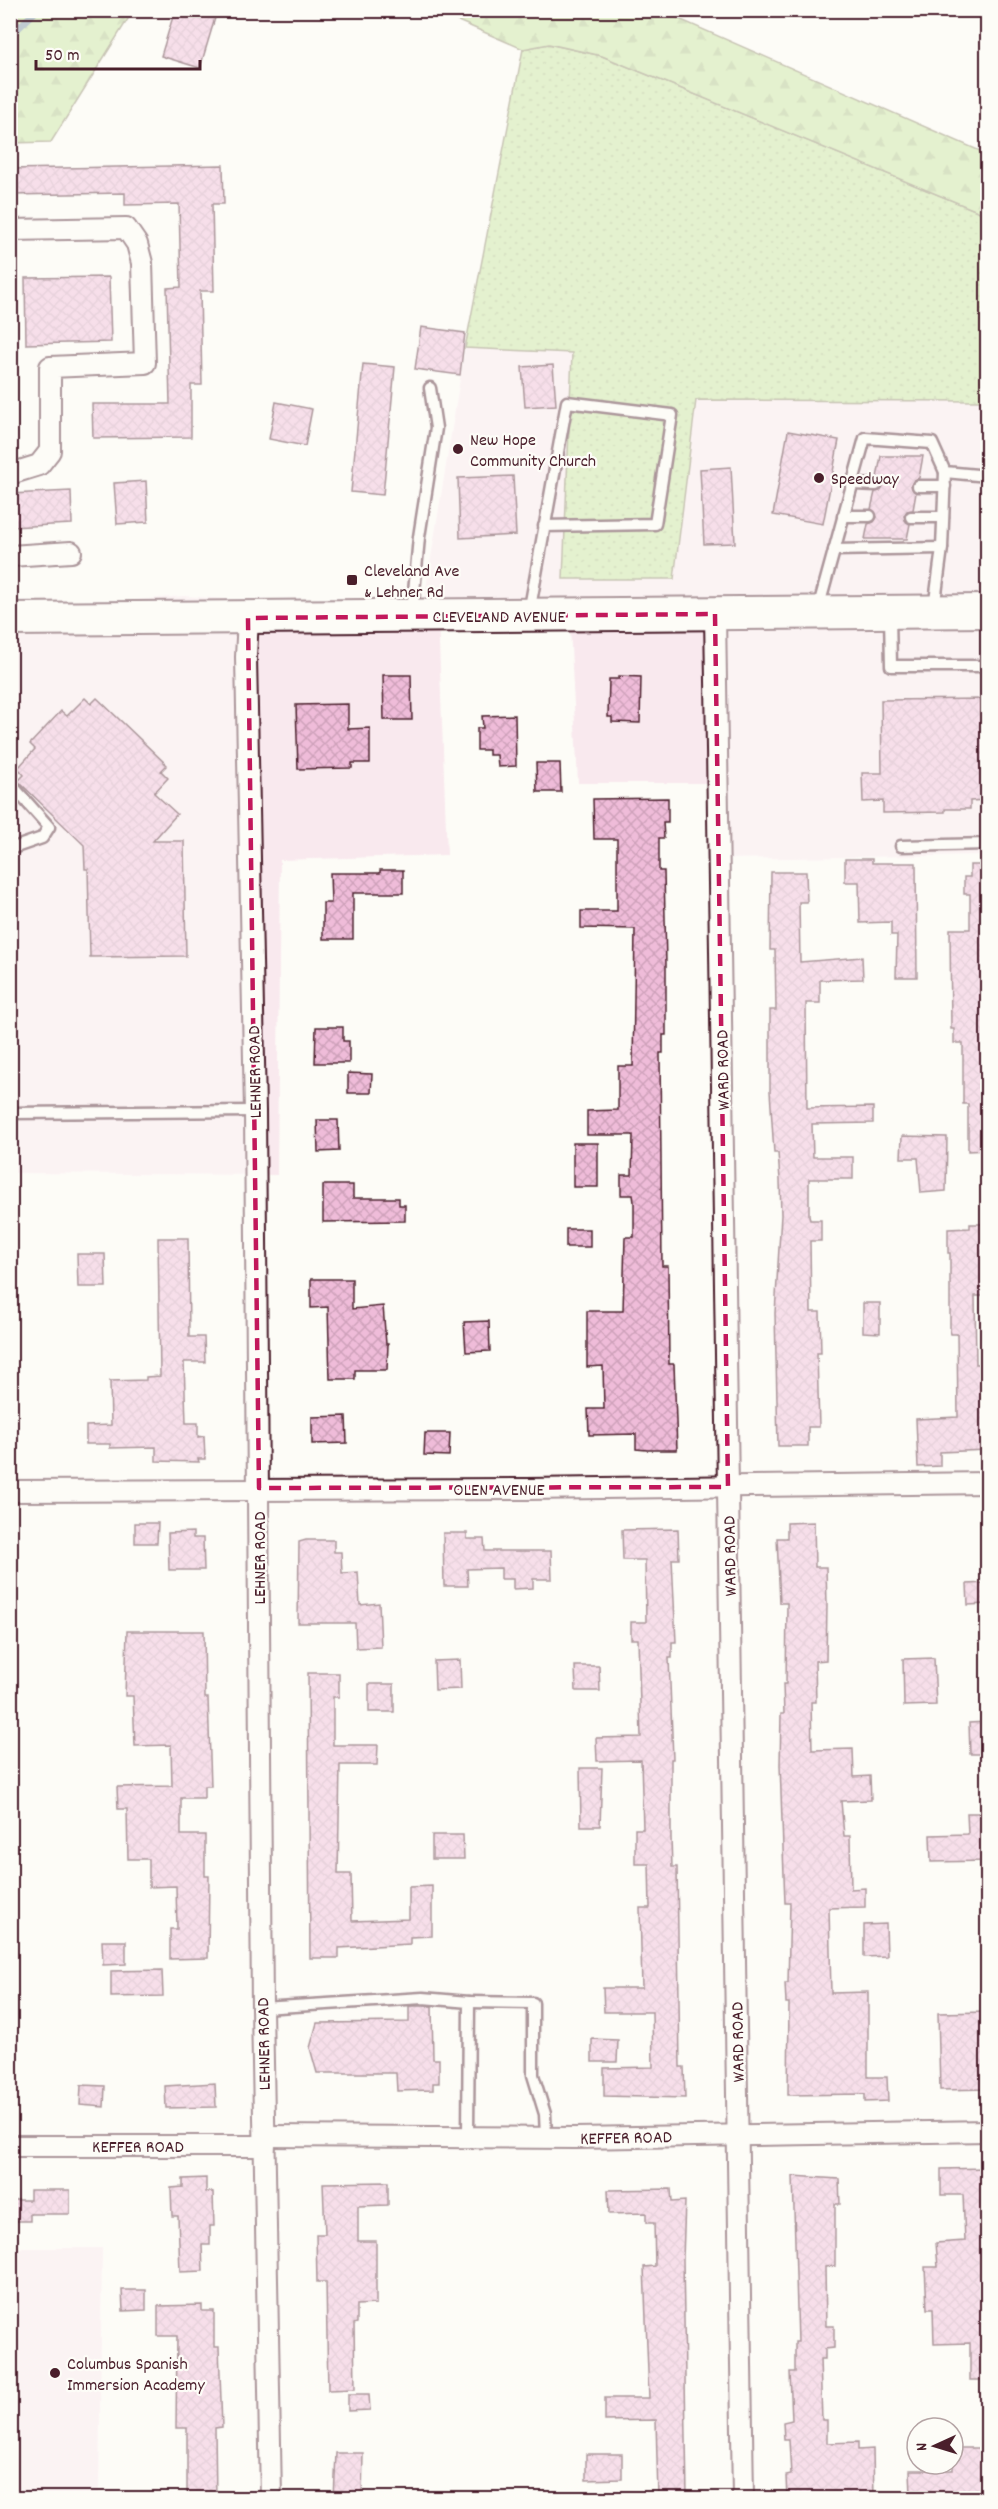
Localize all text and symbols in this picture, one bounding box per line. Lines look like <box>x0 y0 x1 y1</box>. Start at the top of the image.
scale bar <box>36 33 200 71</box>
text: 50 m <box>45 44 80 69</box>
place label: New Hope Community Church <box>470 429 596 475</box>
marker: New Hope Community Church <box>451 442 465 456</box>
place label: Speedway <box>831 468 900 493</box>
marker: Speedway <box>812 471 826 485</box>
place label: Cleveland Ave & Lehner Rd <box>364 560 459 606</box>
marker: Cleveland Ave & Lehner Rd <box>345 573 359 587</box>
street label: CLEVELAND AVENUE <box>432 606 566 631</box>
street label: LEHNER ROAD <box>243 1025 270 1119</box>
street label: WARD ROAD <box>711 1029 738 1110</box>
street label: OLEN AVENUE <box>453 1479 545 1504</box>
street label: LEHNER ROAD <box>249 1512 274 1604</box>
street label: WARD ROAD <box>718 1515 745 1596</box>
street label: LEHNER ROAD <box>252 1997 279 2091</box>
street label: WARD ROAD <box>726 2001 753 2082</box>
street label: KEFFER ROAD <box>580 2126 672 2153</box>
street label: KEFFER ROAD <box>92 2136 184 2161</box>
place label: Columbus Spanish Immersion Academy <box>67 2353 205 2399</box>
marker: Columbus Spanish Immersion Academy <box>48 2366 62 2380</box>
north arrow <box>905 2416 965 2476</box>
text: N <box>911 2442 934 2452</box>

